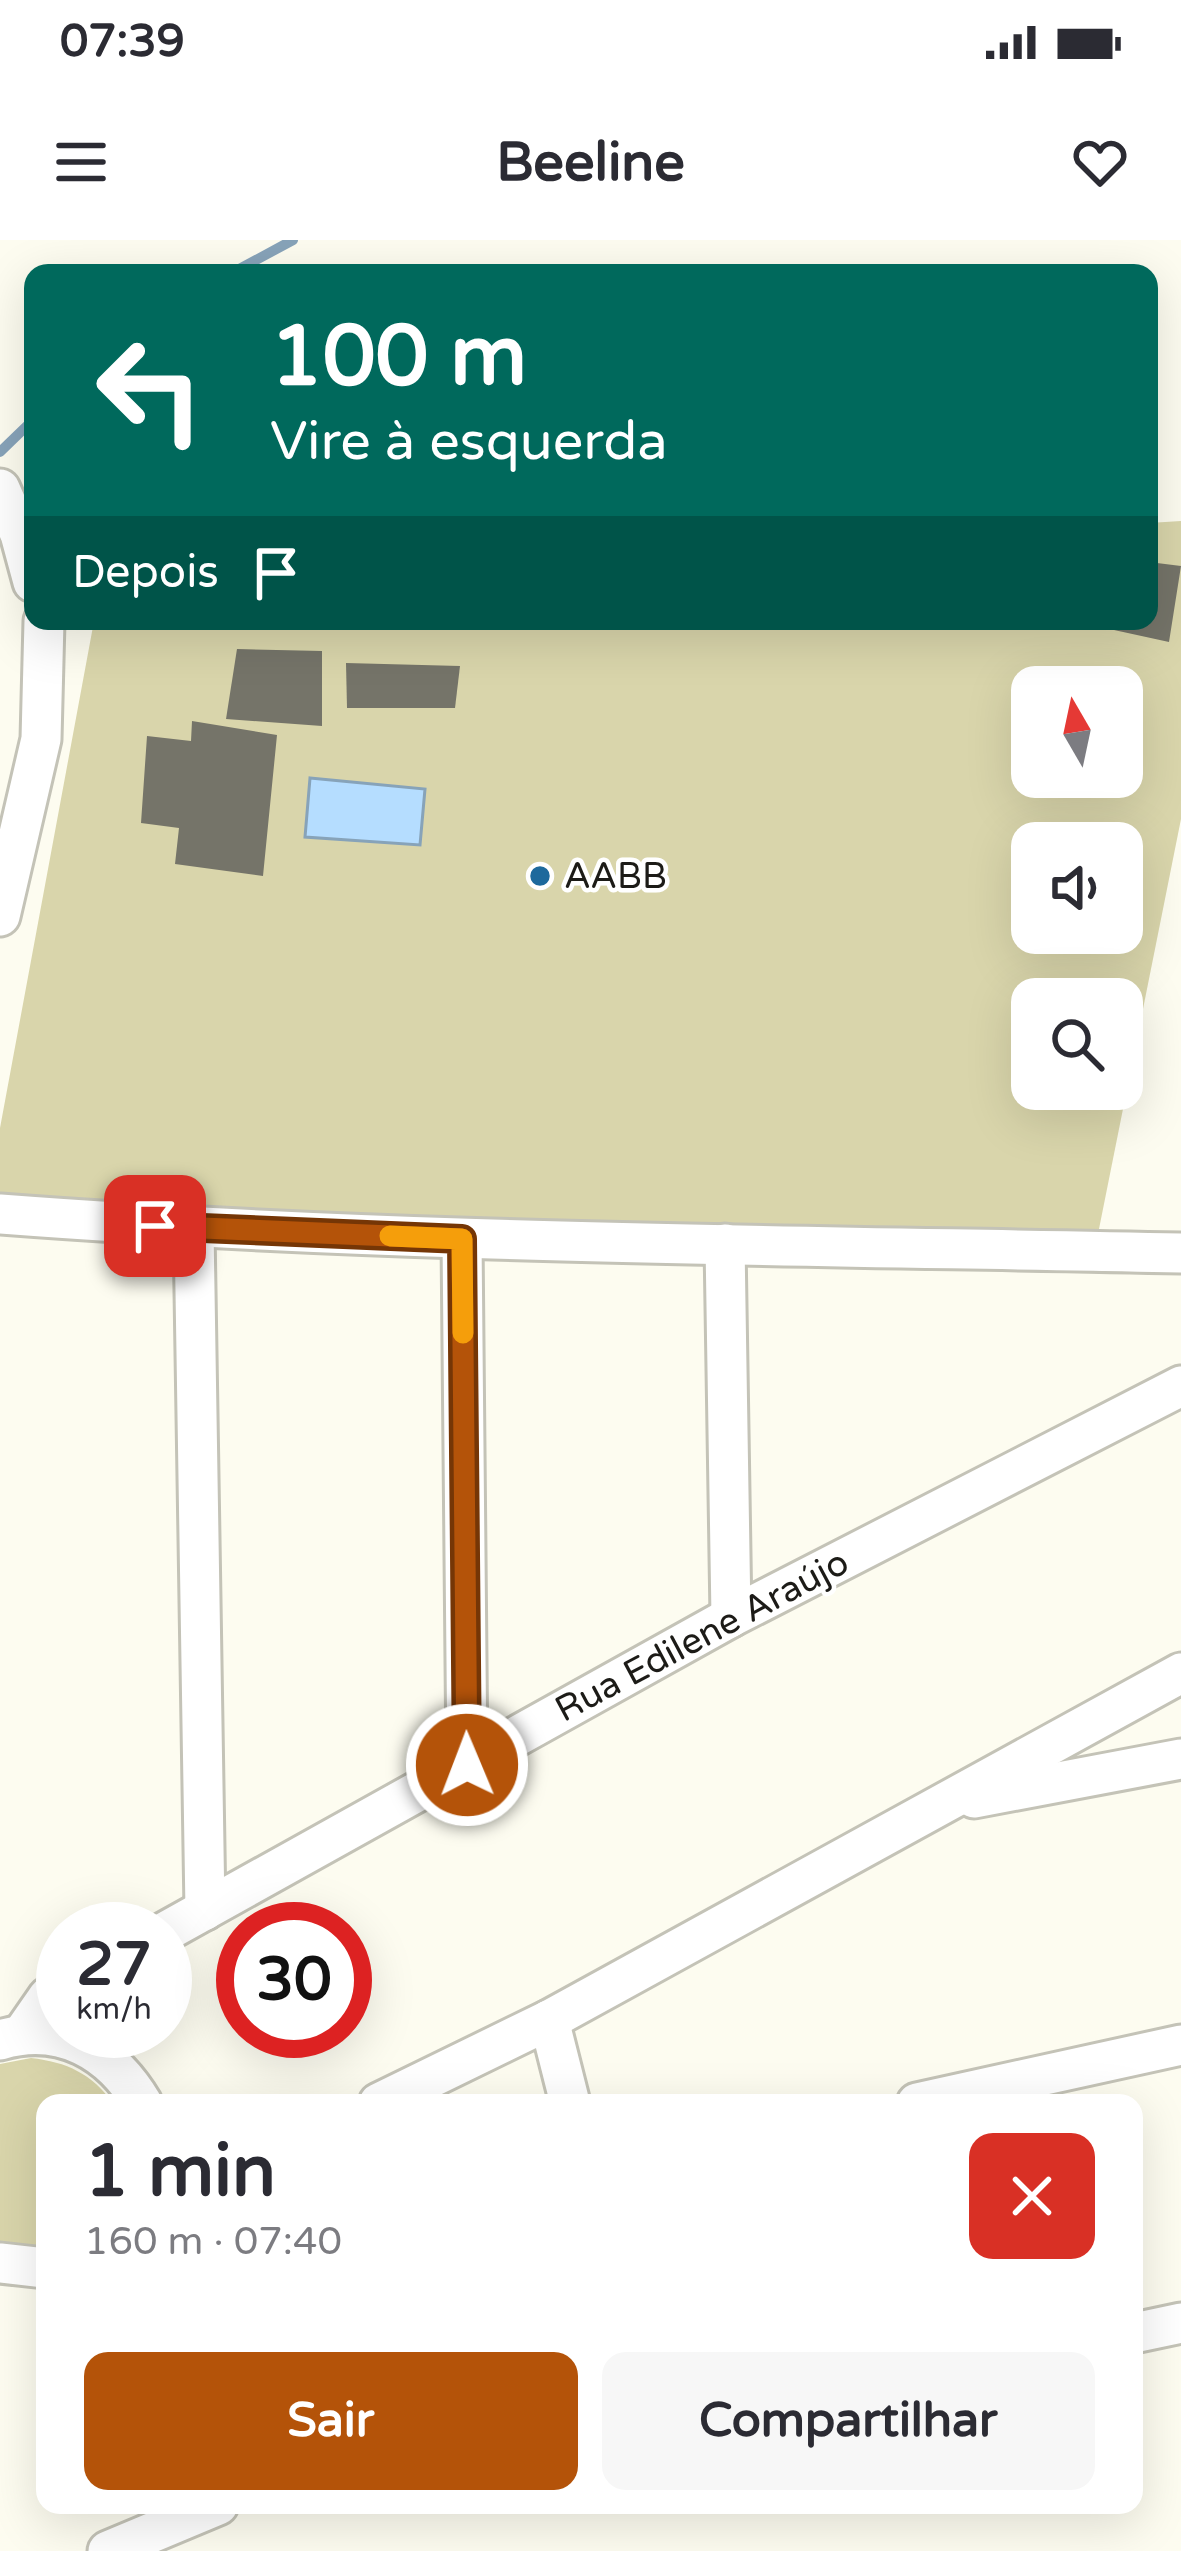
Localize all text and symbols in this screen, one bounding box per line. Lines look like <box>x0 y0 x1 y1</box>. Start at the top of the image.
text: 07:39 <box>60 15 185 69</box>
icon: menu <box>48 129 114 195</box>
icon: heart <box>1067 129 1133 195</box>
text: Beeline <box>496 130 685 195</box>
text: 100 m <box>270 307 527 408</box>
icon: left <box>72 312 228 468</box>
text: Vire à esquerda <box>270 409 668 474</box>
icon: arrive <box>243 540 309 606</box>
text: Depois <box>72 546 219 600</box>
north arrow <box>1011 666 1143 798</box>
map controls <box>1011 666 1143 1110</box>
button: sound <box>1011 822 1143 954</box>
place label: AABB <box>564 855 667 898</box>
marker: AABB <box>527 863 553 889</box>
button: search <box>1011 978 1143 1110</box>
pin <box>104 1175 206 1277</box>
icon: arrive <box>122 1193 188 1259</box>
street label: Rua Edilene Araújo <box>548 1541 856 1731</box>
position arrow <box>404 1702 530 1828</box>
speed limit sign: 30 <box>216 1902 372 2058</box>
text: 27 <box>76 1929 152 2001</box>
text: km/h <box>76 1991 152 2028</box>
text: 1 min <box>84 2129 276 2216</box>
button: close <box>969 2133 1095 2259</box>
text: 160 m · 07:40 <box>84 2218 342 2265</box>
button: Sair <box>84 2352 578 2490</box>
button: Compartilhar <box>602 2352 1095 2490</box>

